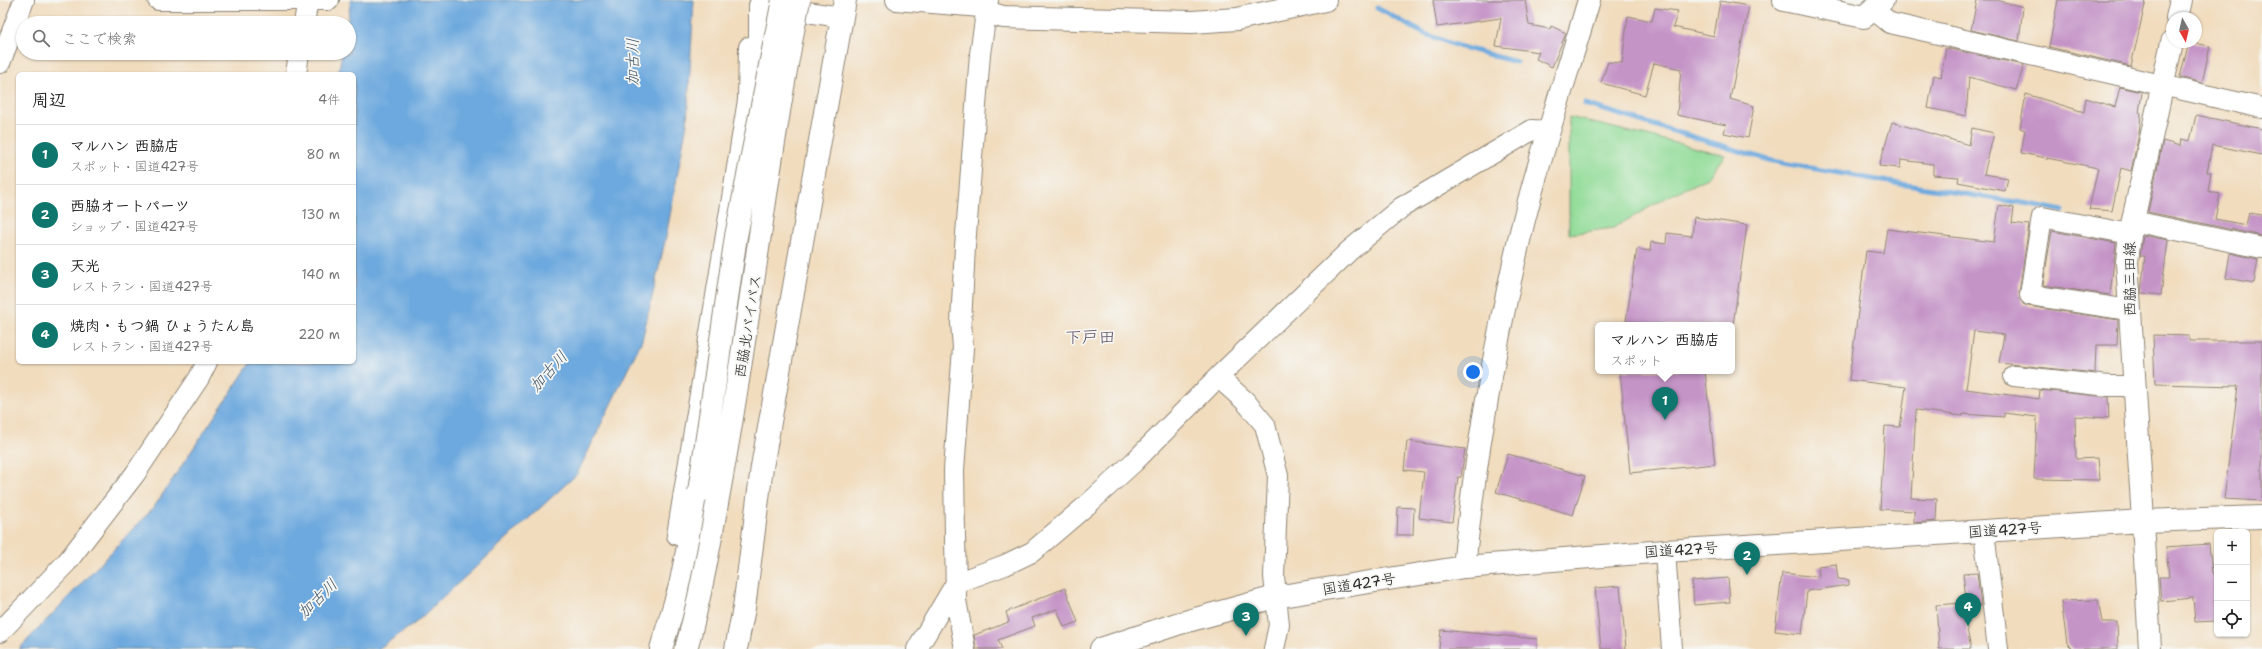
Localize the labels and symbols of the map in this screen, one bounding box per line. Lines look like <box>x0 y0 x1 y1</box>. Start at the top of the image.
north arrow <box>2166 12 2202 48</box>
water label: 加古川 <box>622 38 643 86</box>
street label: 西脇三田線 <box>2120 241 2140 317</box>
street label: 西脇北バイパス <box>730 273 766 379</box>
district label: 下戸田 <box>1065 326 1116 348</box>
water label: 加古川 <box>525 346 572 396</box>
your location <box>1463 362 1483 382</box>
pin: 1 <box>1652 387 1678 420</box>
street label: 国道427号 <box>1967 517 2043 543</box>
street label: 国道427号 <box>1643 537 1719 563</box>
pin: 2 <box>1734 542 1760 575</box>
street label: 国道427号 <box>1321 568 1397 600</box>
water label: 加古川 <box>293 574 342 623</box>
pin: 4 <box>1955 593 1981 626</box>
pin: 3 <box>1233 603 1259 636</box>

